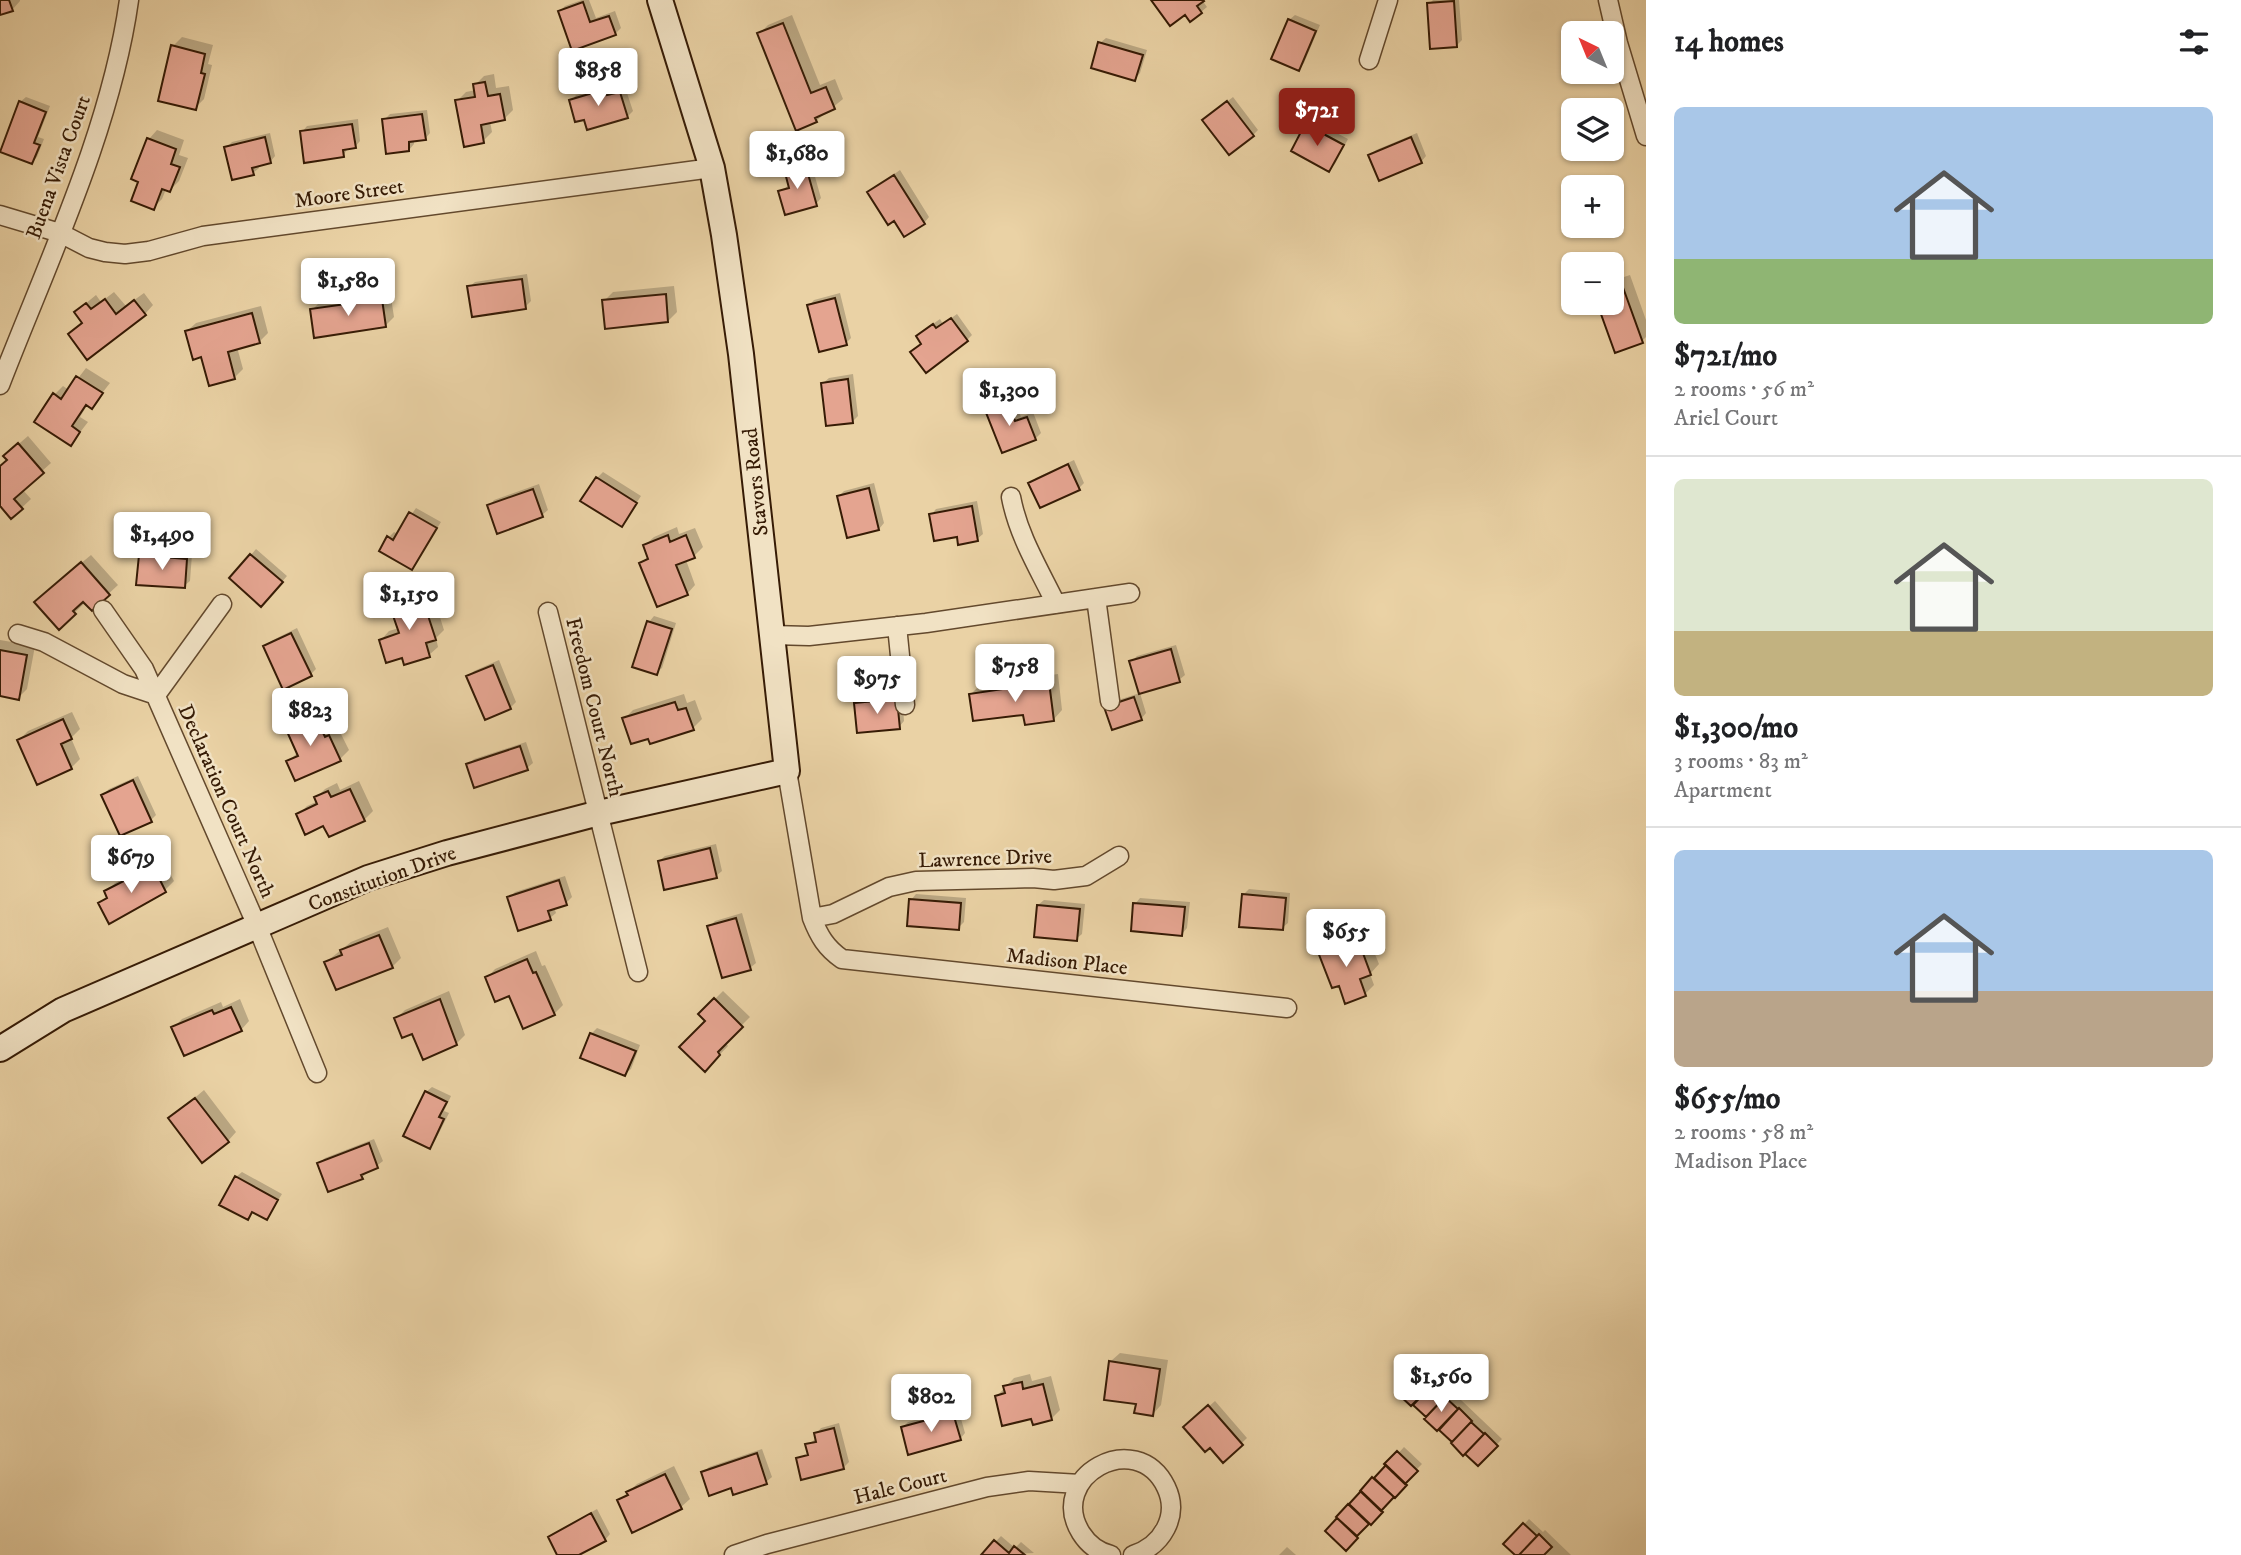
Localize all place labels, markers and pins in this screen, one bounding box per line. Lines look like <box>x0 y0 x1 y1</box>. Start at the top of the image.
pin: $858 <box>557 48 639 108</box>
pin: $721 <box>1276 88 1358 148</box>
pin: $1,680 <box>740 132 854 191</box>
pin: $1,580 <box>291 258 405 318</box>
pin: $1,300 <box>952 368 1066 428</box>
pin: $1,490 <box>105 512 219 572</box>
pin: $1,150 <box>352 572 466 632</box>
pin: $758 <box>974 644 1056 704</box>
pin: $975 <box>836 656 918 716</box>
pin: $823 <box>269 688 351 748</box>
pin: $679 <box>90 836 172 895</box>
pin: $655 <box>1305 909 1387 969</box>
pin: $1,560 <box>1384 1354 1498 1414</box>
pin: $802 <box>890 1374 972 1434</box>

